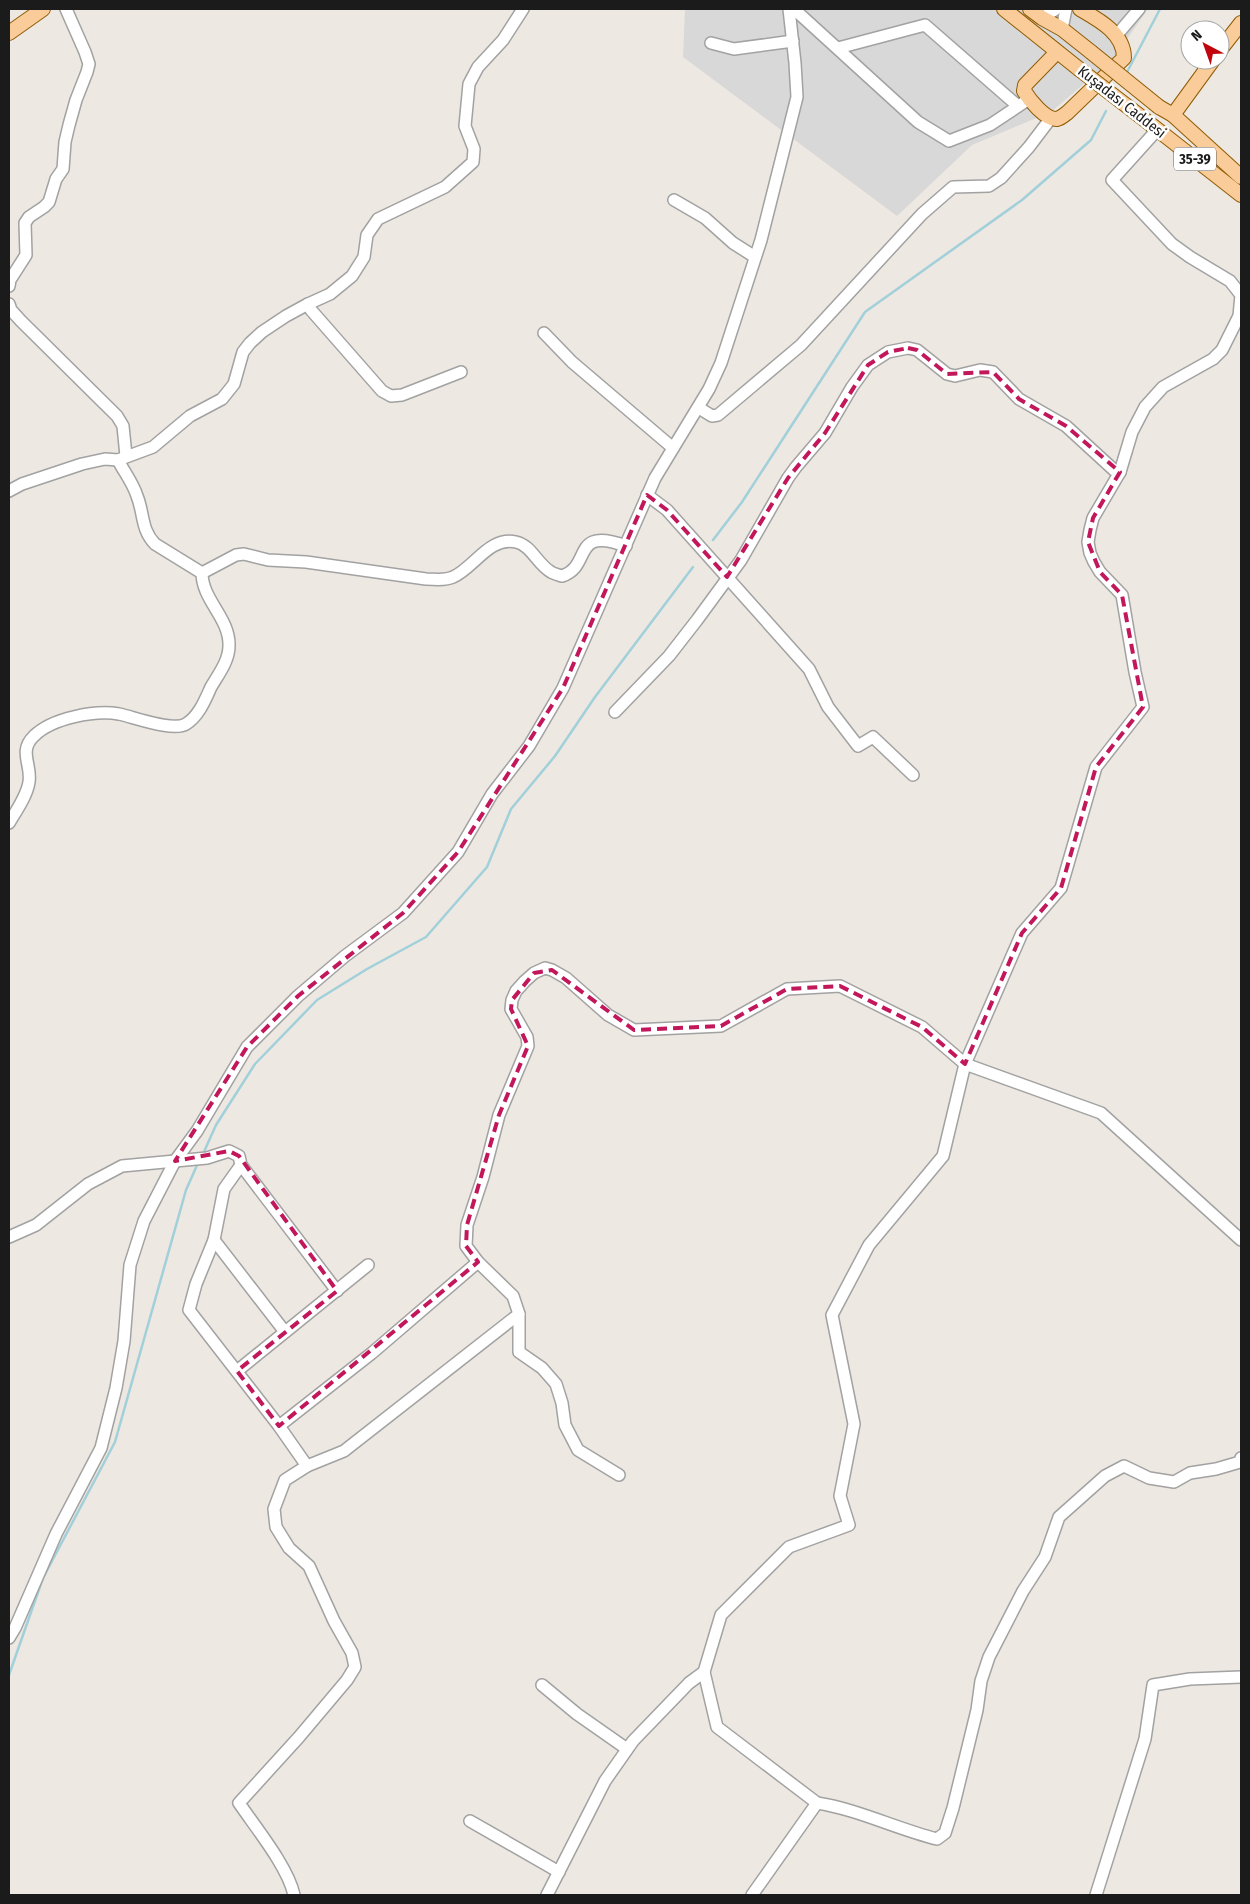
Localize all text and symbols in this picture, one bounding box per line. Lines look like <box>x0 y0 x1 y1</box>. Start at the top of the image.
north arrow <box>1180 20 1230 70</box>
text: N <box>1188 26 1206 45</box>
street label: Kuşadası Caddesi <box>1074 62 1170 142</box>
road number: 35-39 <box>1174 148 1216 170</box>

